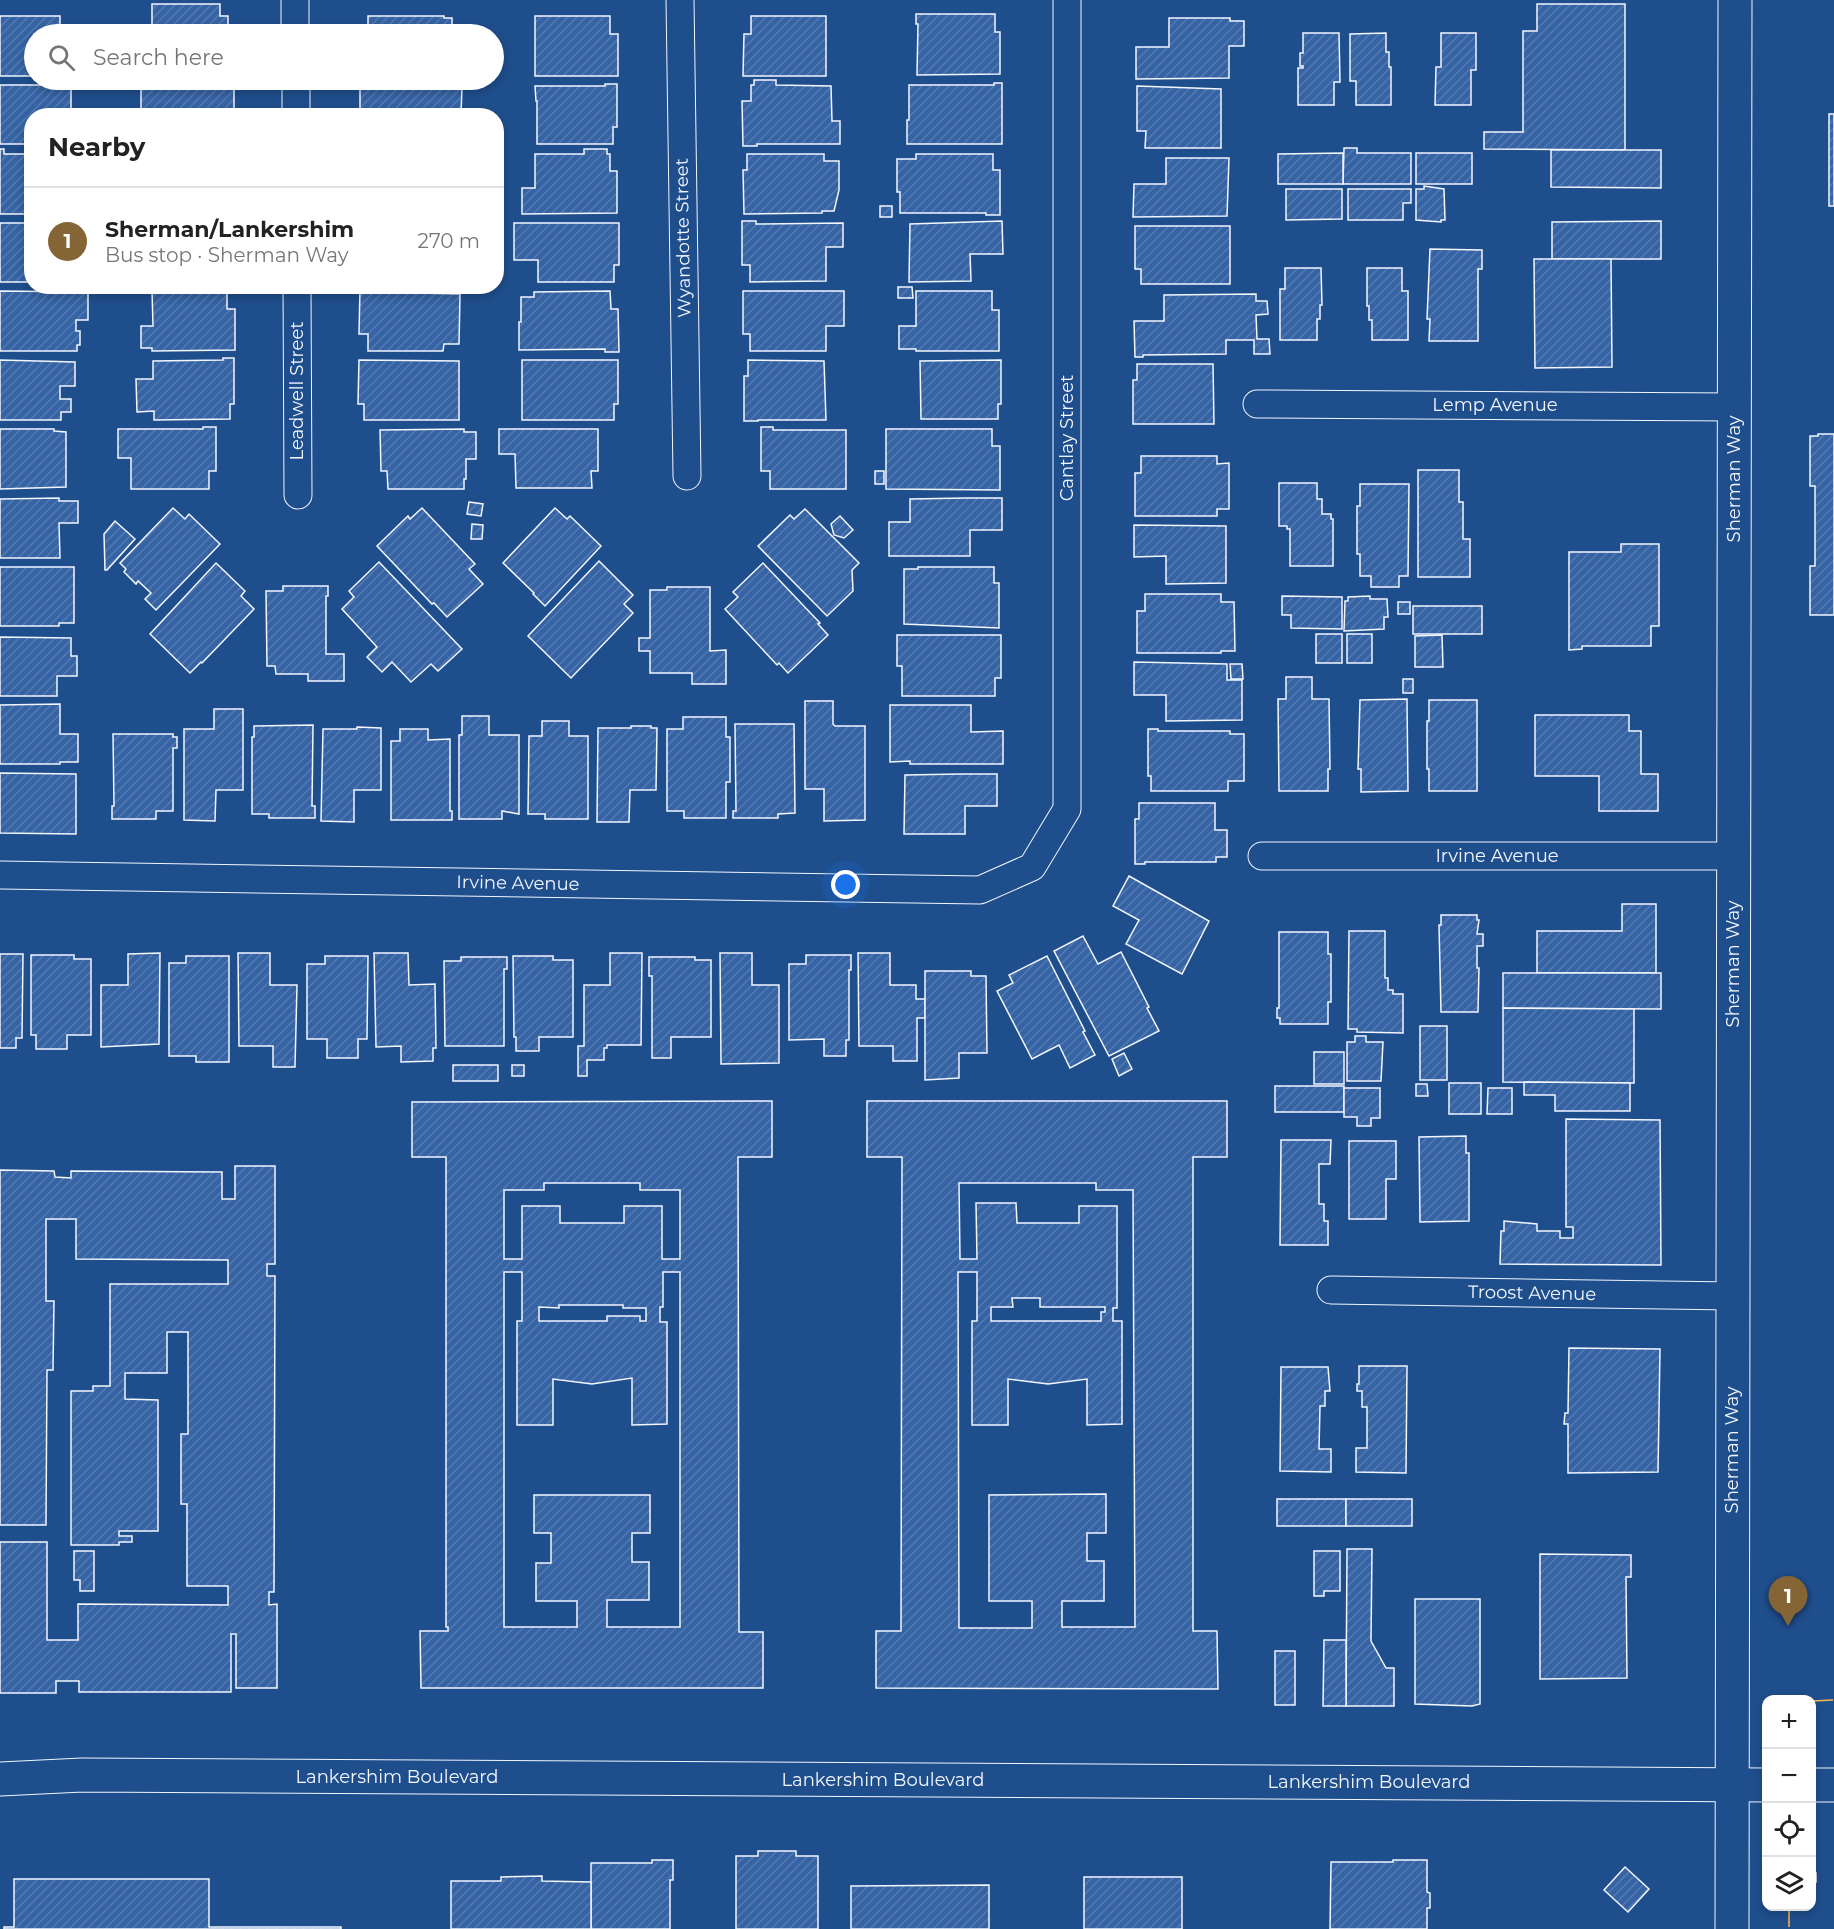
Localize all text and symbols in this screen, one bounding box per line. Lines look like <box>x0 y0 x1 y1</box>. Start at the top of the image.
search box <box>24 24 504 90</box>
icon: search <box>45 41 78 74</box>
text: Search here <box>93 44 224 71</box>
text: Nearby <box>48 131 145 163</box>
street label: Wyandotte Street <box>671 158 695 318</box>
text: Sherman/Lankershim <box>105 216 354 243</box>
text: 1 <box>64 229 71 253</box>
text: 270 m <box>418 229 480 253</box>
text: Bus stop · Sherman Way <box>105 243 349 267</box>
street label: Leadwell Street <box>286 321 308 461</box>
street label: Cantlay Street <box>1056 375 1078 501</box>
street label: Lemp Avenue <box>1432 394 1558 416</box>
street label: Sherman Way <box>1723 415 1745 542</box>
street label: Irvine Avenue <box>1435 845 1559 867</box>
your location <box>831 870 860 899</box>
street label: Irvine Avenue <box>456 871 580 895</box>
street label: Sherman Way <box>1722 900 1744 1027</box>
street label: Troost Avenue <box>1468 1281 1596 1305</box>
street label: Sherman Way <box>1721 1386 1743 1513</box>
pin: 1 <box>1768 1576 1808 1626</box>
map controls <box>1762 1695 1816 1911</box>
button: + <box>1762 1695 1816 1749</box>
button: − <box>1762 1749 1816 1803</box>
street label: Lankershim Boulevard <box>295 1766 499 1788</box>
street label: Lankershim Boulevard <box>781 1769 985 1791</box>
street label: Lankershim Boulevard <box>1267 1771 1471 1793</box>
button: locate <box>1762 1803 1816 1857</box>
button: layers <box>1762 1857 1816 1911</box>

